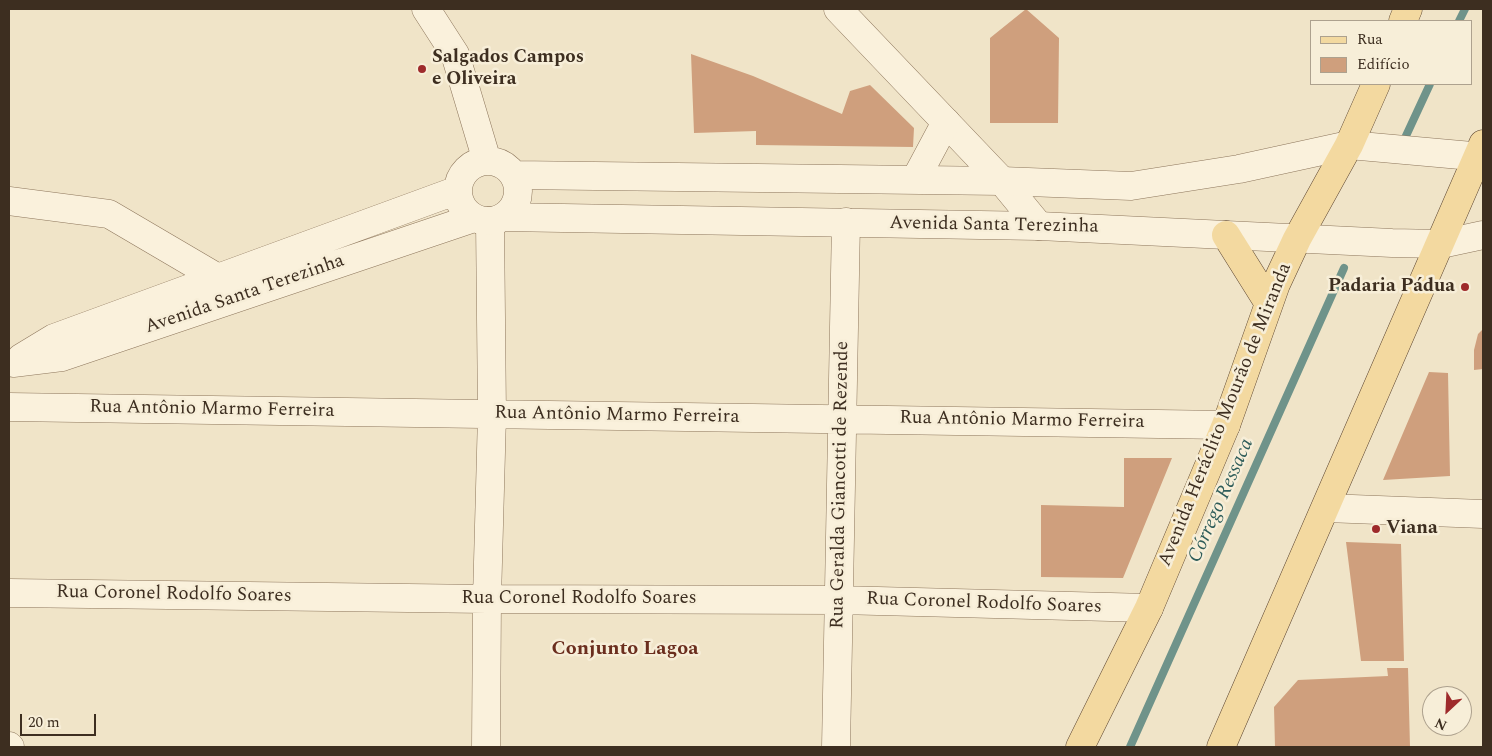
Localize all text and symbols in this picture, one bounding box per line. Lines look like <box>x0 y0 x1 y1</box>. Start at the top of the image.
legend <box>1310 20 1472 85</box>
text: Rua <box>1357 28 1383 51</box>
place label: Salgados Campos e Oliveira <box>432 47 584 91</box>
text: Edifício <box>1357 53 1410 76</box>
marker: Salgados Campos e Oliveira <box>416 63 428 75</box>
street label: Avenida Santa Terezinha <box>889 213 1099 239</box>
street label: Avenida Santa Terezinha <box>142 250 348 340</box>
street label: Avenida Heráclito Mourão de Miranda <box>1155 260 1297 570</box>
place label: Padaria Pádua <box>1328 276 1455 298</box>
marker: Padaria Pádua <box>1459 281 1471 293</box>
street label: Rua Geralda Giancotti de Rezende <box>827 341 855 629</box>
street label: Rua Antônio Marmo Ferreira <box>89 396 335 424</box>
street label: Rua Antônio Marmo Ferreira <box>494 402 740 430</box>
street label: Rua Antônio Marmo Ferreira <box>899 407 1145 435</box>
water label: Córrego Ressaca <box>1184 435 1260 567</box>
place label: Viana <box>1386 518 1438 540</box>
marker: Viana <box>1370 523 1382 535</box>
street label: Rua Coronel Rodolfo Soares <box>56 582 292 608</box>
street label: Rua Coronel Rodolfo Soares <box>461 588 697 610</box>
street label: Rua Coronel Rodolfo Soares <box>866 588 1102 620</box>
district label: Conjunto Lagoa <box>551 638 699 662</box>
north arrow <box>1422 686 1472 736</box>
scale bar <box>22 704 99 736</box>
text: 20 m <box>28 711 60 734</box>
text: N <box>1431 712 1450 736</box>

